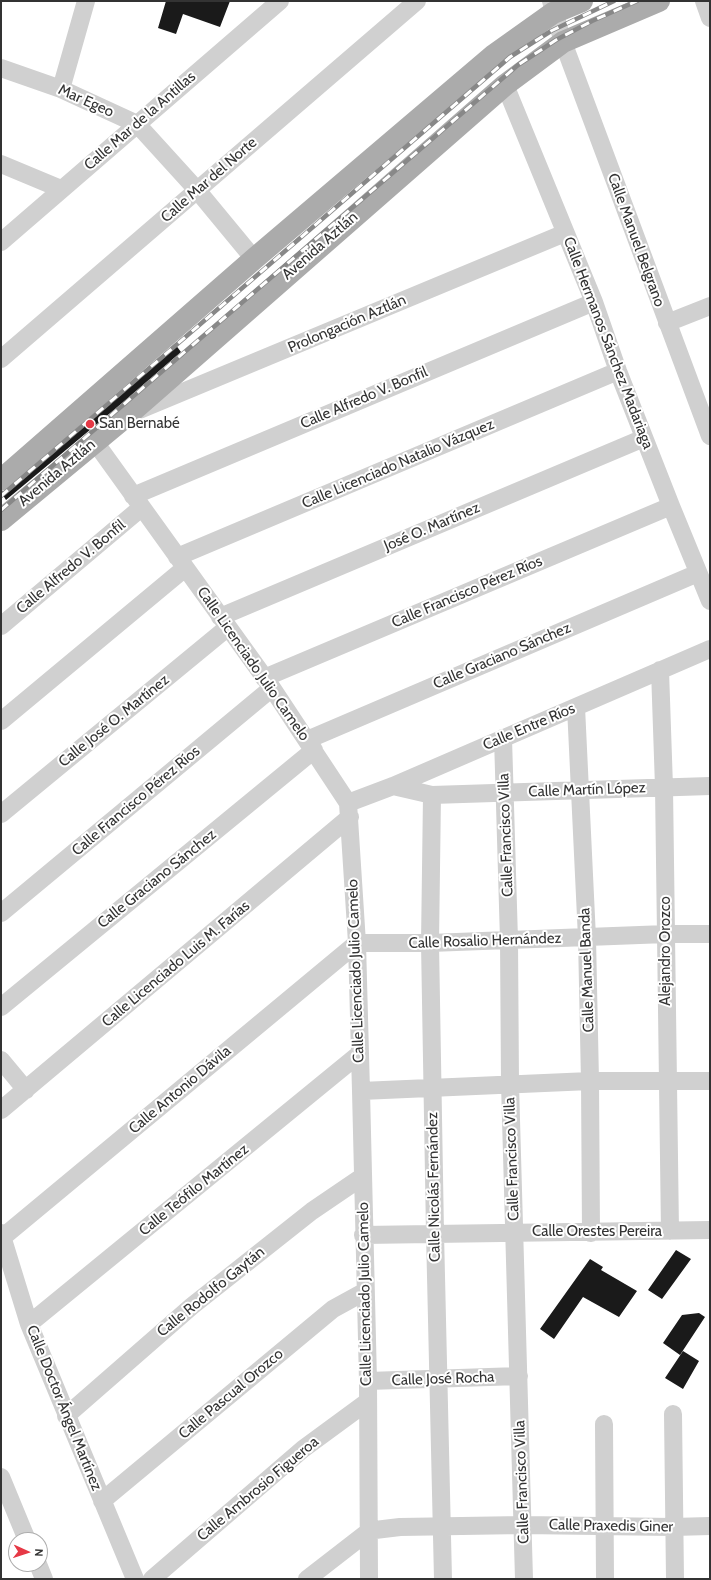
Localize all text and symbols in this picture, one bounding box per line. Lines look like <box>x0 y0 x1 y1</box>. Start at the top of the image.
street label: Calle Mar de la Antillas <box>81 68 199 174</box>
street label: Mar Egeo <box>55 81 117 121</box>
street label: Calle Mar del Norte <box>157 134 261 226</box>
street label: Calle Manuel Belgrano <box>603 171 669 309</box>
street label: Avenida Aztlán <box>278 208 362 284</box>
street label: Calle Hermanos Sánchez Madariaga <box>559 234 657 452</box>
street label: Prolongación Aztlán <box>285 291 409 357</box>
street label: Calle Alfredo V. Bonfil <box>298 363 430 433</box>
place label: San Bernabé <box>99 415 180 433</box>
street label: Calle Licenciado Natalio Vázquez <box>299 415 497 513</box>
marker: San Bernabé <box>84 418 96 430</box>
street label: Avenida Aztlán <box>15 436 99 510</box>
street label: José O. Martínez <box>381 499 483 555</box>
street label: Calle Alfredo V. Bonfil <box>13 516 129 618</box>
street label: Calle Francisco Pérez Ríos <box>389 552 545 632</box>
street label: Calle Licenciado Julio Camelo <box>193 583 313 745</box>
street label: Calle Graciano Sánchez <box>431 619 573 693</box>
street label: Calle José O. Martínez <box>55 671 173 771</box>
street label: Calle Entre Ríos <box>480 700 578 754</box>
street label: Calle Francisco Pérez Ríos <box>68 742 204 860</box>
street label: Calle Francisco Villa <box>495 773 517 897</box>
street label: Calle Martín López <box>528 779 646 801</box>
street label: Calle Graciano Sánchez <box>94 826 220 932</box>
street label: Calle Licenciado Julio Camelo <box>344 879 368 1063</box>
street label: Alejandro Orozco <box>657 896 675 1006</box>
street label: Calle Licenciado Luis M. Farías <box>98 897 254 1031</box>
street label: Calle Manuel Banda <box>576 907 598 1033</box>
street label: Calle Rosalio Hernández <box>408 929 562 953</box>
street label: Calle Antonio Dávila <box>125 1042 235 1138</box>
street label: Calle Francisco Villa <box>501 1097 523 1221</box>
street label: Calle Nicolás Fernández <box>424 1112 444 1262</box>
street label: Calle Teófilo Martínez <box>136 1140 252 1240</box>
street label: Calle Licenciado Julio Camelo <box>354 1202 376 1386</box>
street label: Calle Orestes Pereira <box>532 1223 662 1241</box>
street label: Calle Rodolfo Gaytán <box>154 1243 268 1341</box>
street label: Calle Doctor Ángel Martínez <box>23 1323 105 1493</box>
street label: Calle Pascual Orozco <box>175 1345 287 1443</box>
street label: Calle José Rocha <box>391 1368 495 1390</box>
street label: Calle Francisco Villa <box>511 1420 533 1544</box>
street label: Calle Ambrosio Figueroa <box>194 1433 322 1545</box>
street label: Calle Praxedis Giner <box>549 1516 673 1536</box>
north arrow <box>8 1532 48 1572</box>
text: N <box>32 1548 46 1557</box>

